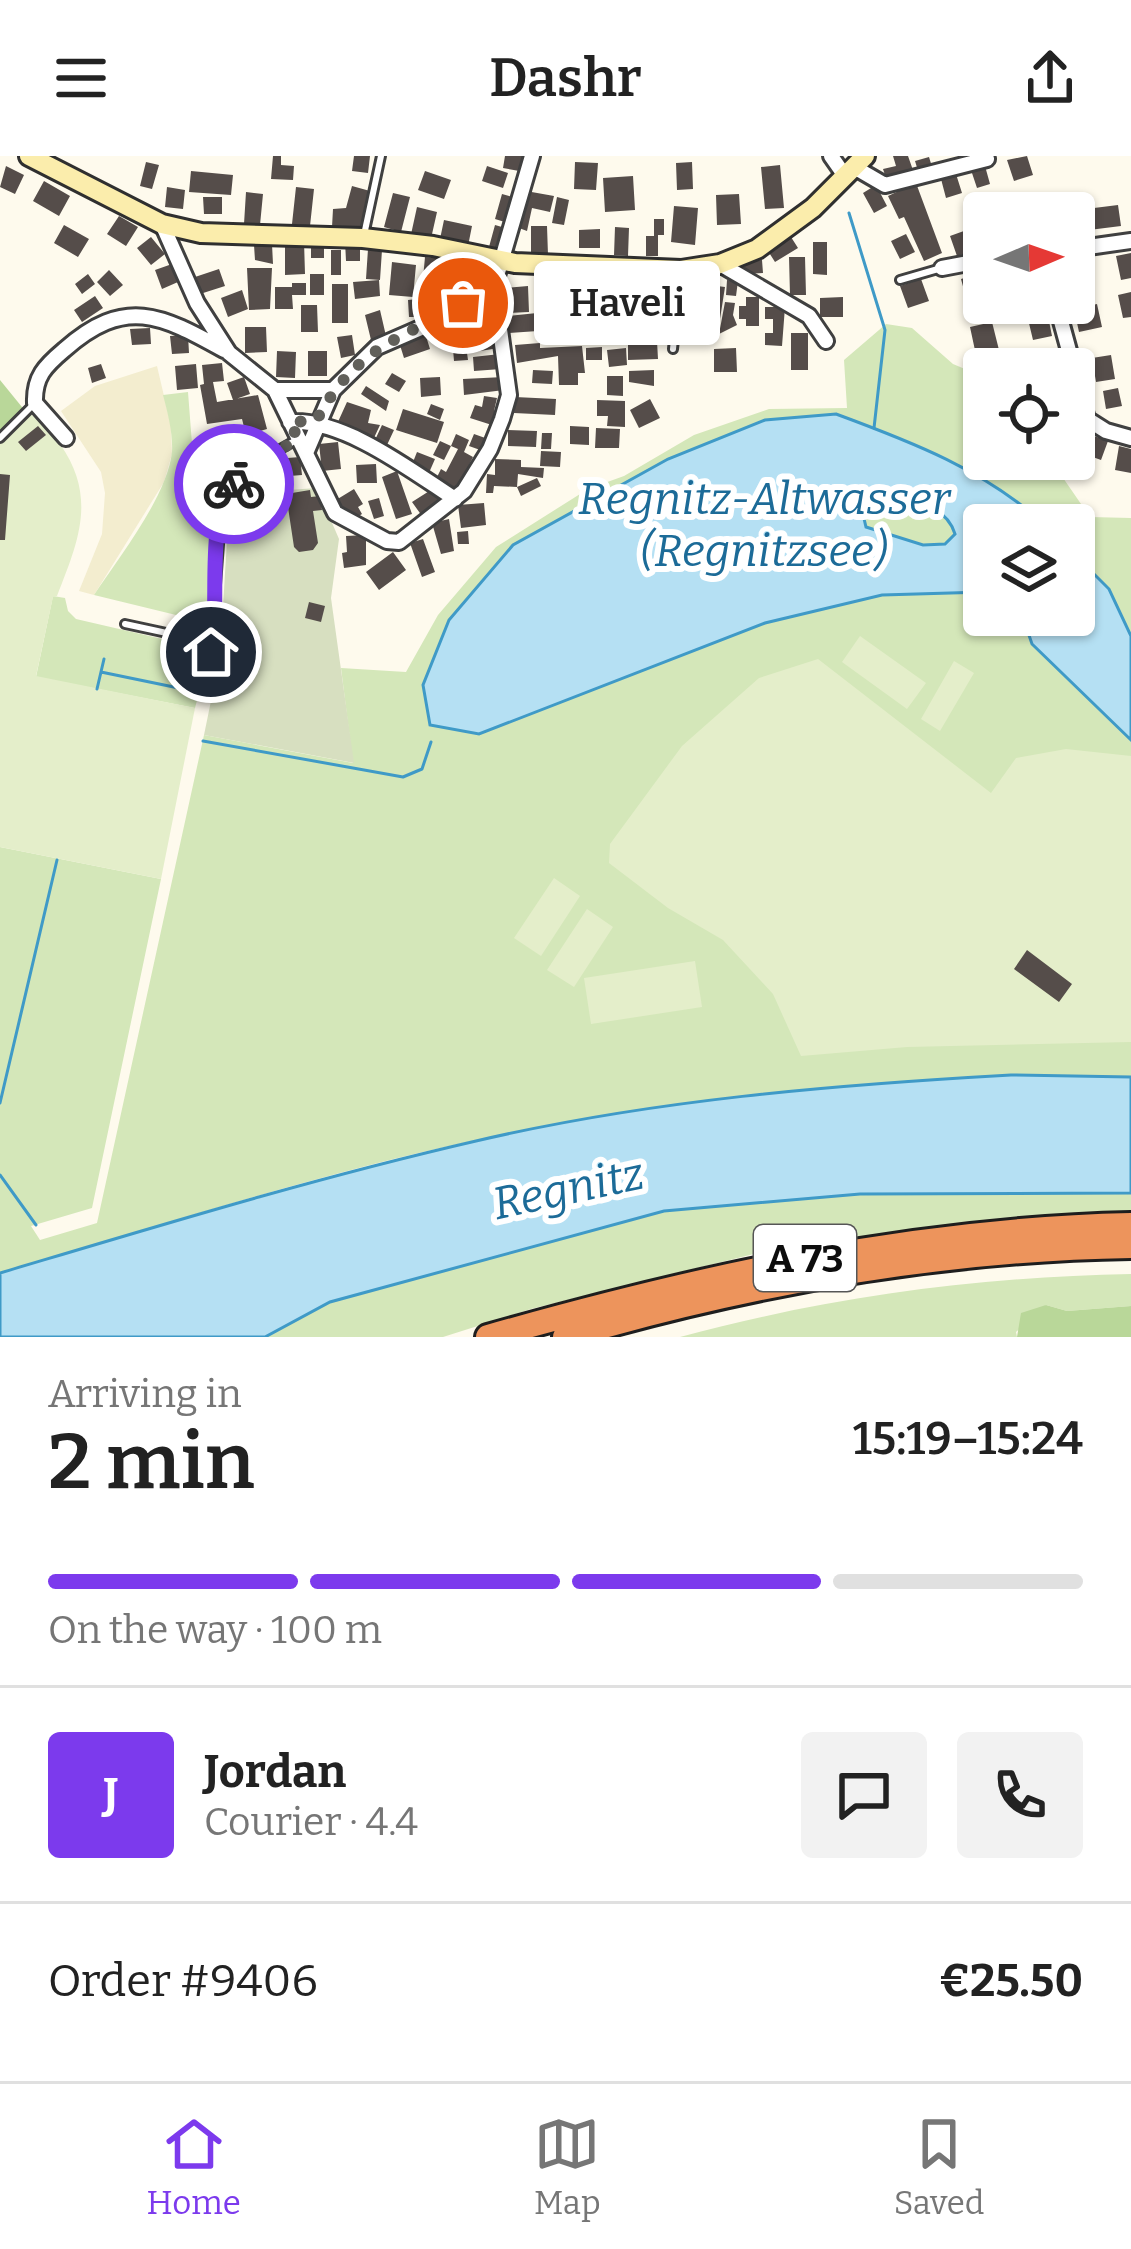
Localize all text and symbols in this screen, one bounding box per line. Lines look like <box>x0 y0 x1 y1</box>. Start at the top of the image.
icon: menu <box>48 45 114 111</box>
icon: share <box>1017 45 1083 111</box>
text: Dashr <box>489 46 642 110</box>
north arrow <box>963 192 1095 324</box>
map controls <box>963 192 1095 636</box>
pin <box>412 252 514 354</box>
callout: Haveli <box>535 261 721 345</box>
icon: bag <box>430 270 496 336</box>
text: Haveli <box>569 280 685 326</box>
button: locate <box>963 348 1095 480</box>
courier <box>174 424 294 544</box>
icon: bike <box>201 451 267 517</box>
water label: Regnitz-Altwasser (Regnitzsee) <box>578 472 952 578</box>
button: layers <box>963 504 1095 636</box>
pin <box>160 601 262 703</box>
icon: home <box>178 619 244 685</box>
water label: Regnitz <box>488 1147 649 1231</box>
road number: A 73 <box>754 1225 856 1291</box>
text: Arriving in <box>48 1371 242 1417</box>
text: 15:19–15:24 <box>853 1412 1083 1466</box>
text: 2 min <box>48 1415 255 1509</box>
text: On the way · 100 m <box>48 1607 382 1653</box>
button: chat <box>801 1732 927 1858</box>
button: phone <box>957 1732 1083 1858</box>
text: Jordan <box>204 1745 346 1799</box>
text: J <box>103 1768 119 1822</box>
text: Courier · 4.4 <box>204 1799 418 1845</box>
text: Order #9406 <box>48 1954 318 2008</box>
text: €25.50 <box>939 1954 1083 2008</box>
tab: Home <box>147 2111 241 2223</box>
tab: Map <box>534 2111 601 2223</box>
tab: Saved <box>894 2111 984 2223</box>

